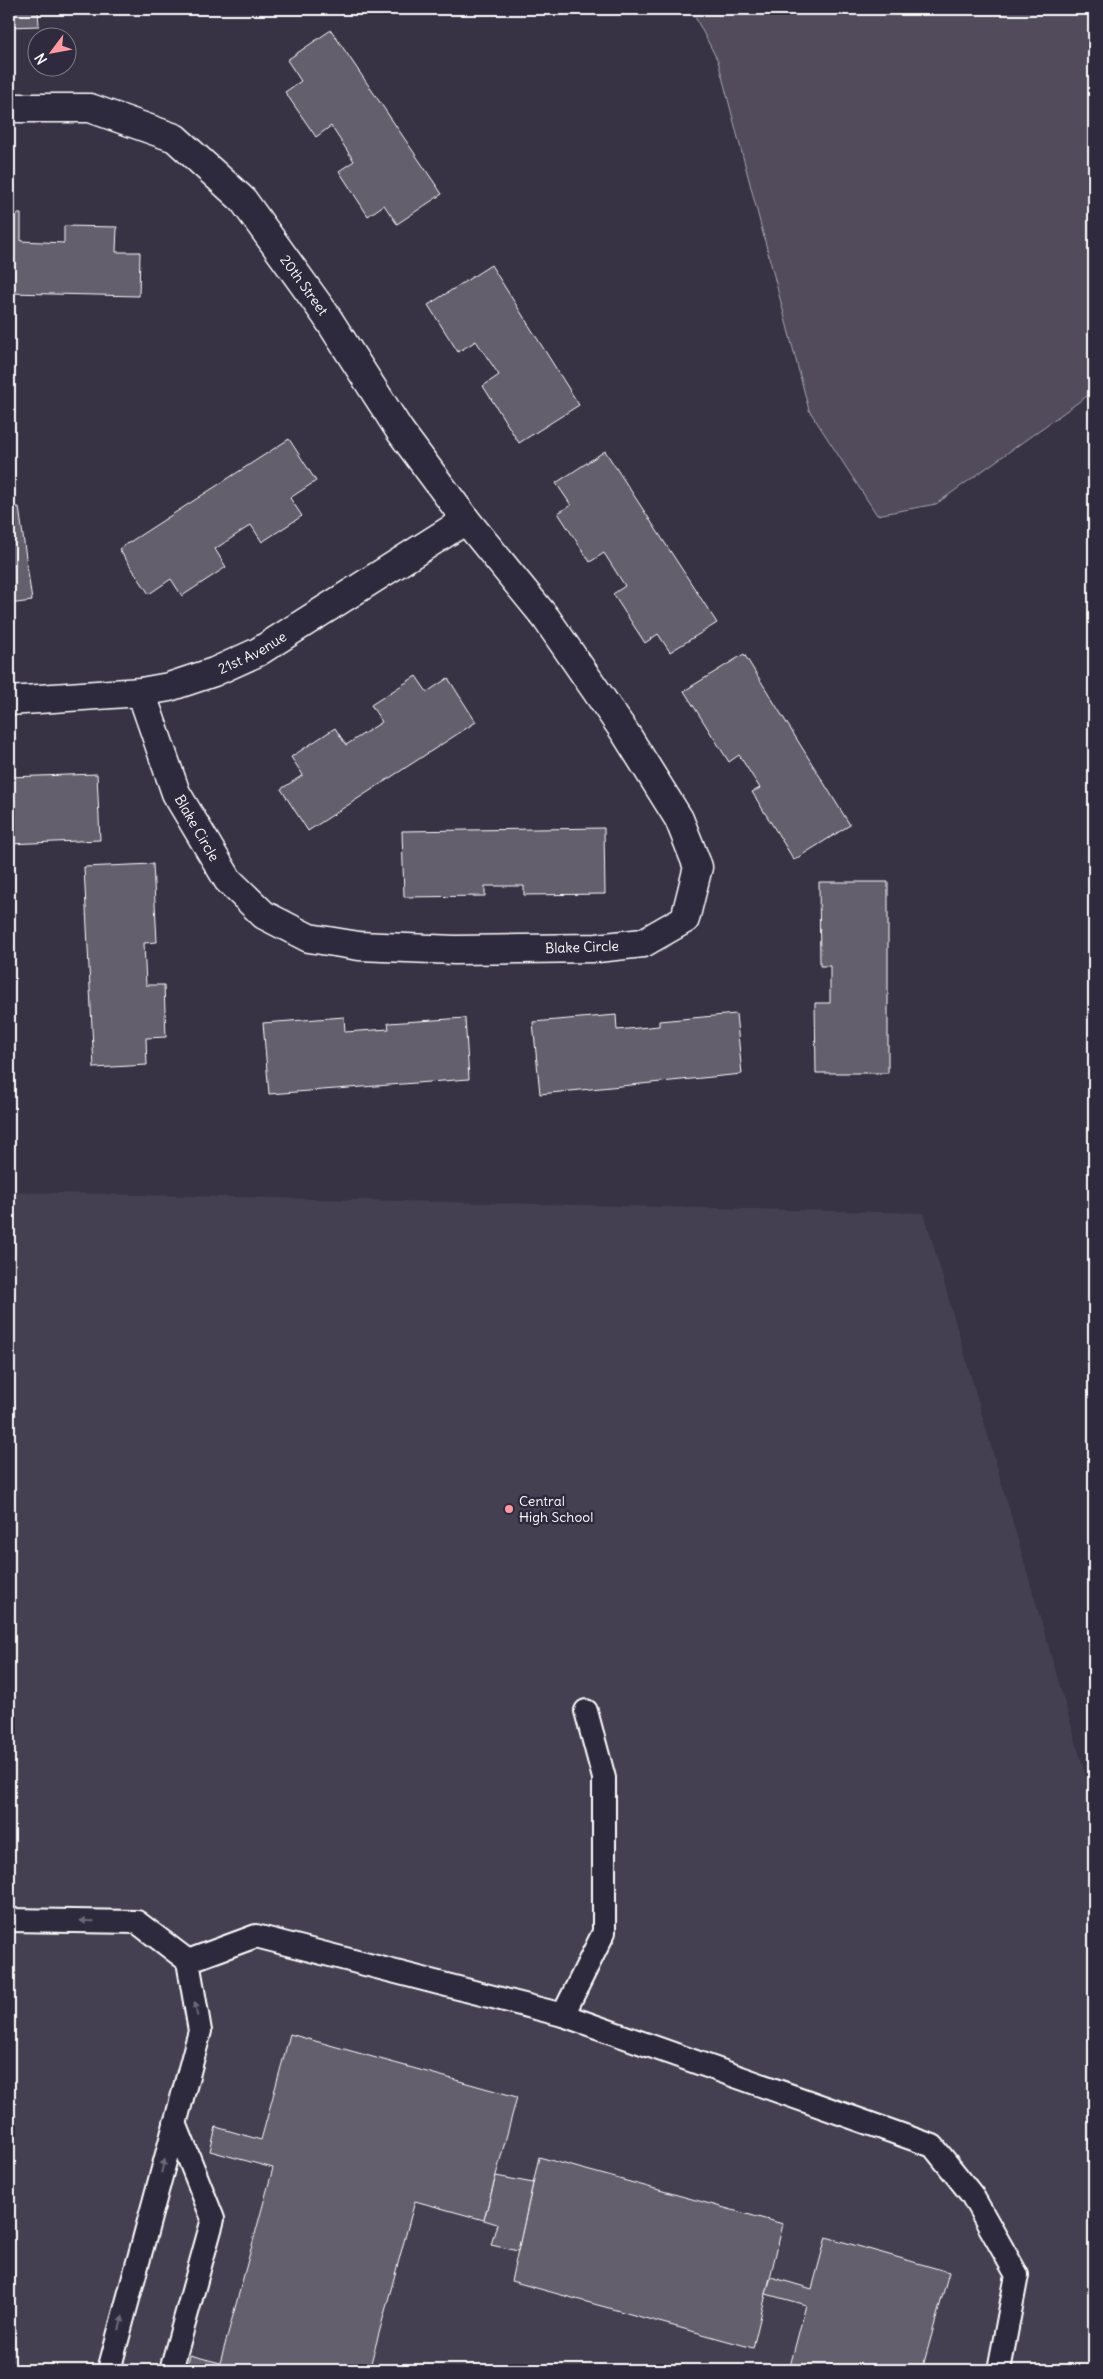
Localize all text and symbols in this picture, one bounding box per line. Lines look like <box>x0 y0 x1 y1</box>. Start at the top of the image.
north arrow <box>28 28 78 78</box>
text: N <box>31 50 51 68</box>
street label: 20th Street <box>276 251 332 319</box>
street label: 21st Avenue <box>215 627 290 678</box>
street label: Blake Circle <box>171 791 223 865</box>
street label: Blake Circle <box>545 937 619 957</box>
place label: Central High School <box>519 1492 593 1526</box>
marker: Central High School <box>503 1503 515 1515</box>
one-way arrow <box>79 1917 95 1925</box>
one-way arrow <box>191 2001 199 2017</box>
one-way arrow <box>160 2159 168 2174</box>
one-way arrow <box>117 2316 125 2331</box>

